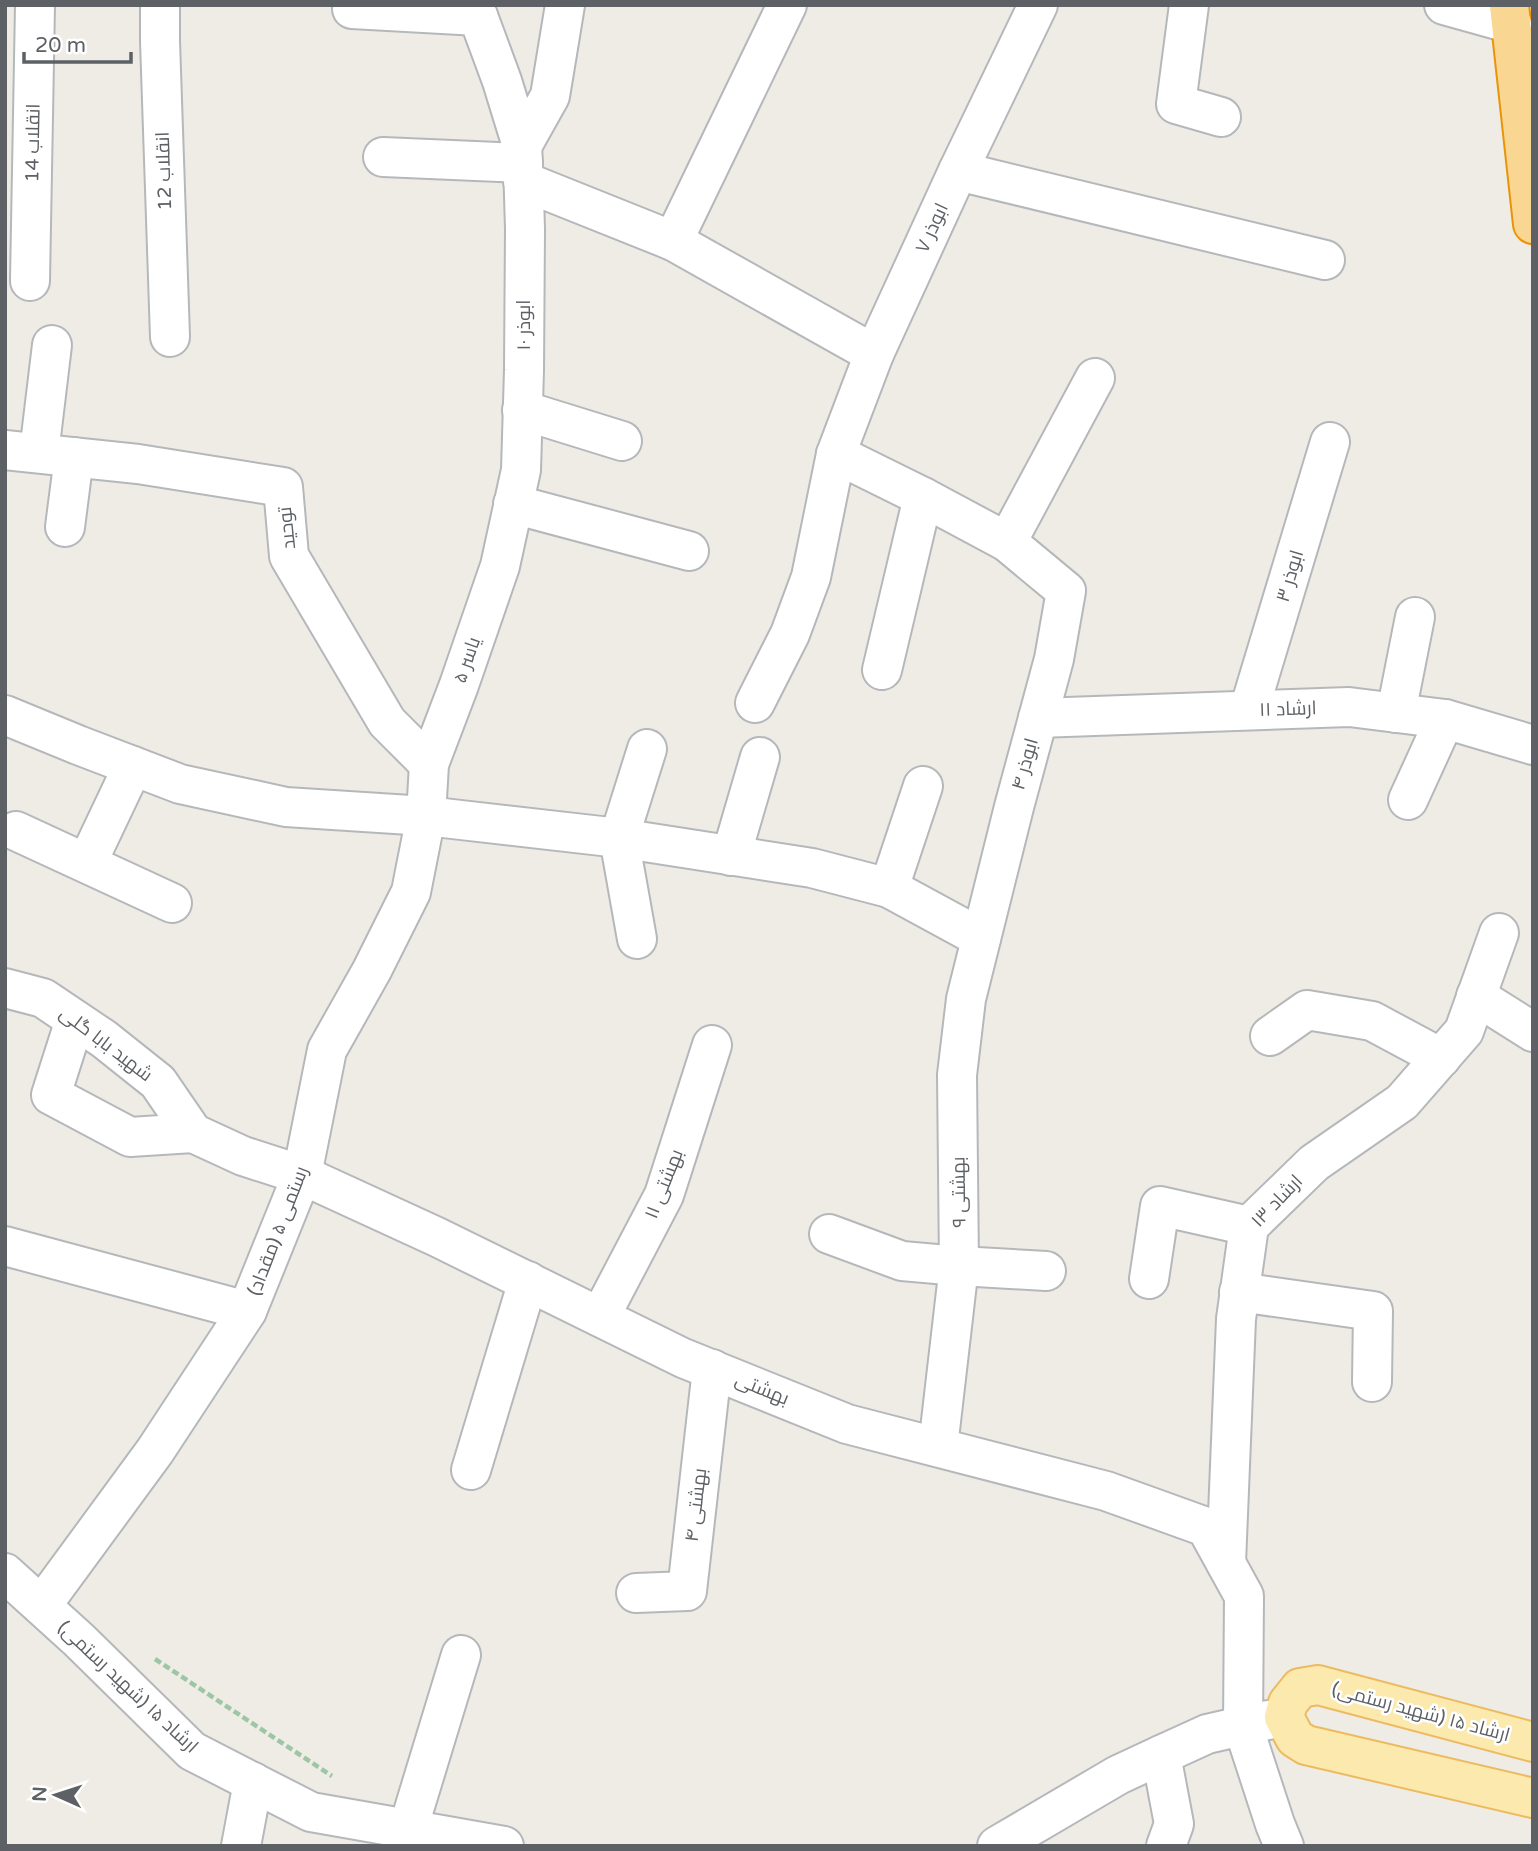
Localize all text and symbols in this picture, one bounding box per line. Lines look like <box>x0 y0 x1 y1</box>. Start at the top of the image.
scale bar <box>24 21 131 65</box>
text: 20 m <box>35 33 86 58</box>
street label: انقلاب 14 <box>21 103 45 183</box>
street label: انقلاب 12 <box>152 131 176 211</box>
street label: ابوذر ۷ <box>911 200 953 256</box>
street label: ابوذر ۱۰ <box>513 300 535 350</box>
street label: توحید <box>274 506 300 550</box>
street label: ابوذر ۳ <box>1272 547 1308 605</box>
street label: یاسر ۵ <box>449 634 485 686</box>
street label: ارشاد ۱۱ <box>1259 697 1317 721</box>
street label: ابوذر ۴ <box>1007 736 1043 792</box>
street label: شهید بابا گلی <box>55 1002 157 1086</box>
street label: بهشتی ۱۱ <box>640 1146 688 1222</box>
street label: بهشتی ۹ <box>947 1156 971 1228</box>
street label: رستمی ۵ (مقداد) <box>243 1163 313 1299</box>
street label: ارشاد ۱۳ <box>1247 1170 1307 1232</box>
street label: بهشتی <box>732 1368 792 1410</box>
street label: بهشتی ۴ <box>681 1467 711 1543</box>
street label: ارشاد ۱۵ (شهید رستمی) <box>53 1616 203 1758</box>
street label: ارشاد ۱۵ (شهید رستمی) <box>1330 1678 1512 1746</box>
north arrow <box>21 1760 91 1830</box>
text: N <box>29 1786 51 1802</box>

